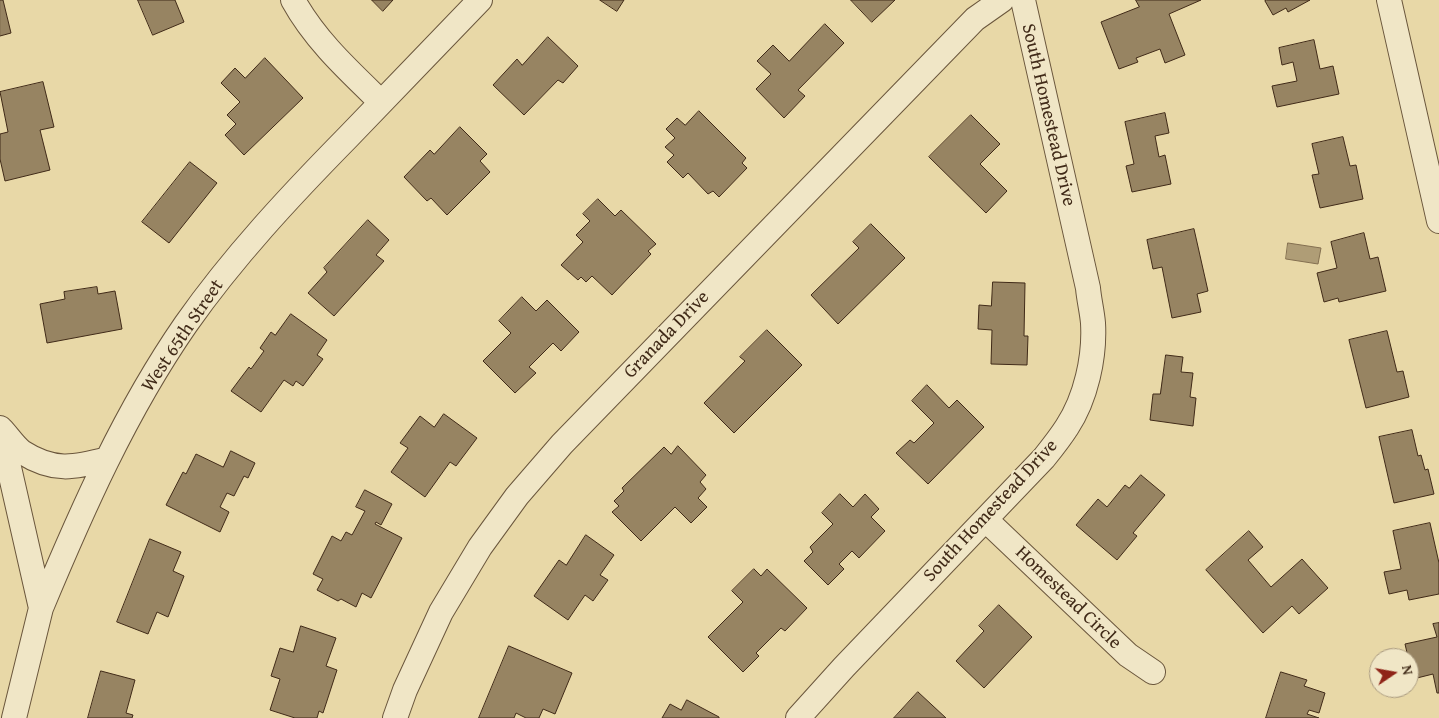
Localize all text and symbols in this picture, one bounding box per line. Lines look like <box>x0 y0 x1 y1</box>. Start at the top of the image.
street label: South Homestead Drive <box>1016 22 1080 208</box>
street label: West 65th Street <box>137 275 229 397</box>
street label: Granada Drive <box>619 286 715 384</box>
street label: South Homestead Drive <box>919 435 1063 587</box>
street label: Homestead Circle <box>1010 542 1126 654</box>
north arrow <box>1369 648 1419 698</box>
text: N <box>1397 663 1418 677</box>

